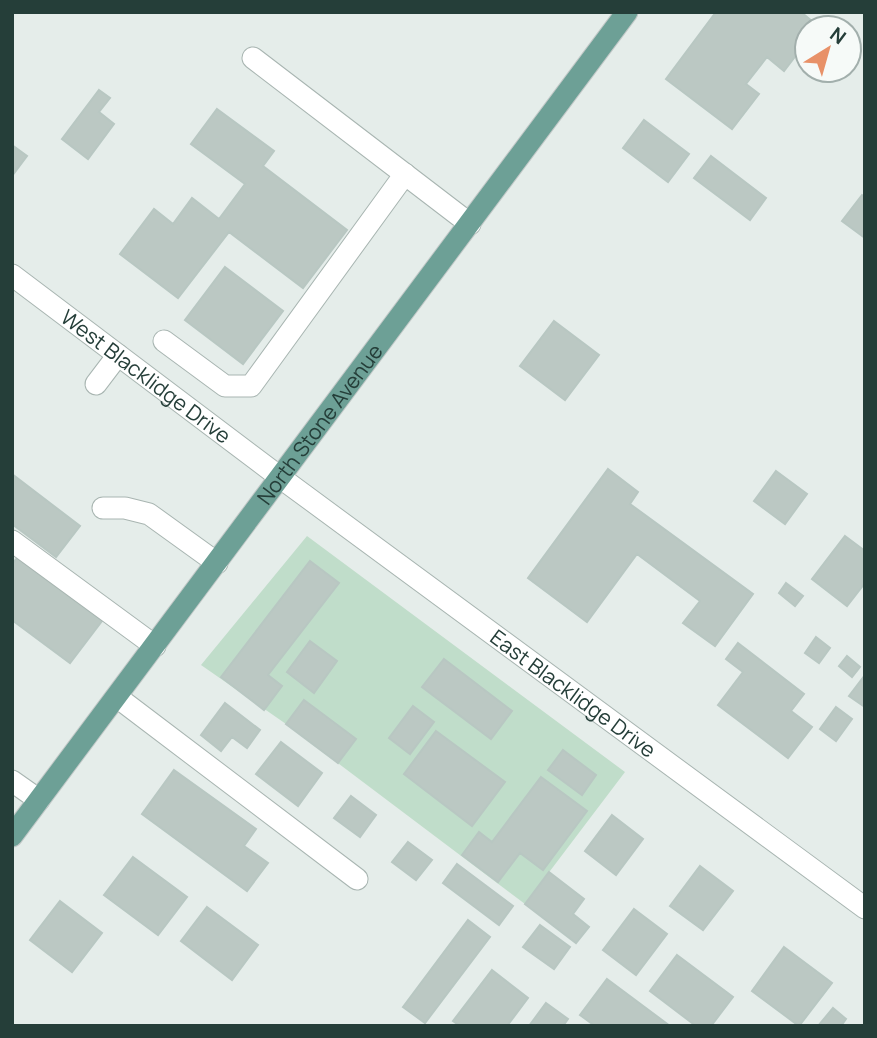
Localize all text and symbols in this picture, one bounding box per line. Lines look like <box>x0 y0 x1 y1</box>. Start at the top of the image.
north arrow <box>793 14 863 84</box>
text: N <box>825 21 852 50</box>
street label: West Blacklidge Drive <box>55 303 237 449</box>
street label: North Stone Avenue <box>250 338 389 510</box>
street label: East Blacklidge Drive <box>485 623 662 764</box>

